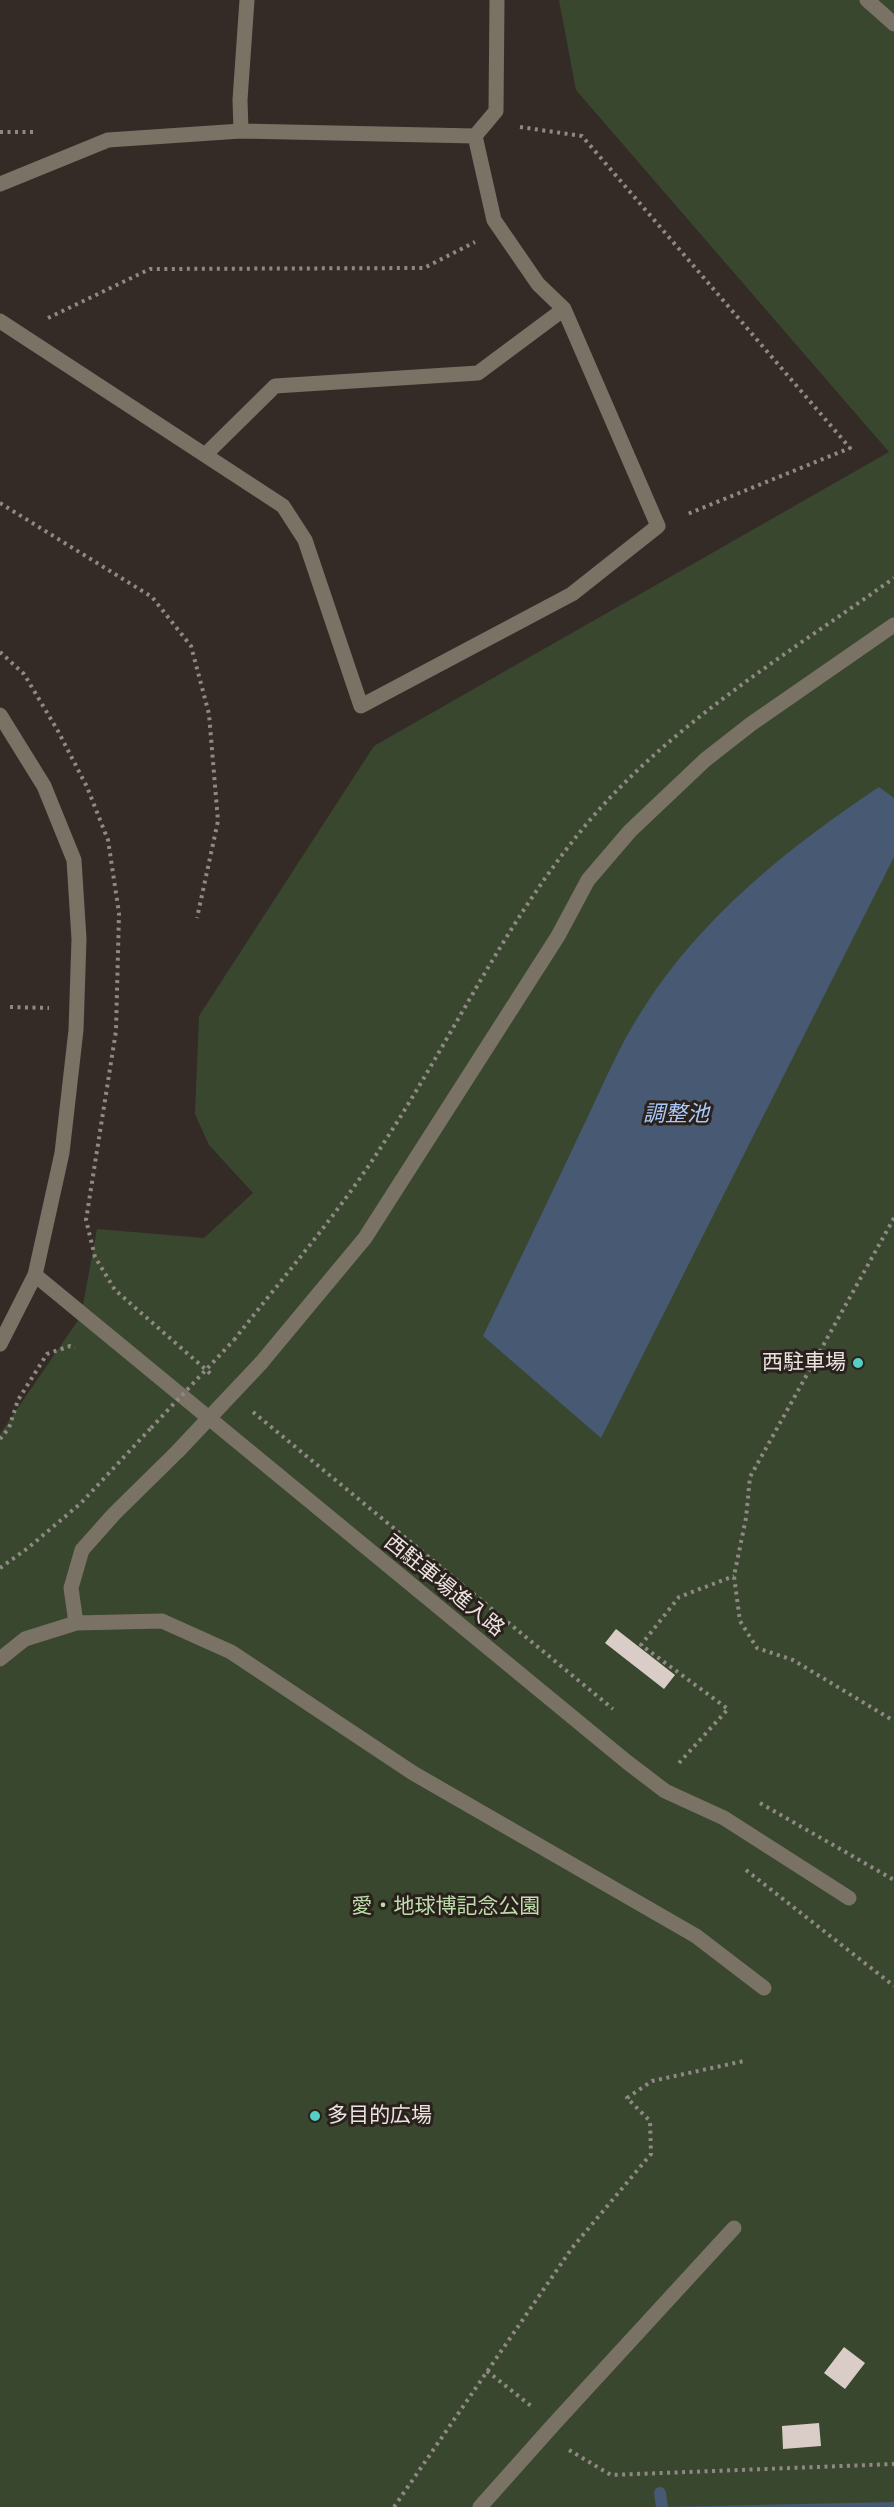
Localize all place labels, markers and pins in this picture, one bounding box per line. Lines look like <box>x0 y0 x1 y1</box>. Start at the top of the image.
place label: 西駐車場 <box>762 1350 846 1376</box>
marker: 西駐車場 <box>851 1356 865 1370</box>
place label: 多目的広場 <box>327 2103 432 2129</box>
marker: 多目的広場 <box>308 2109 322 2123</box>

